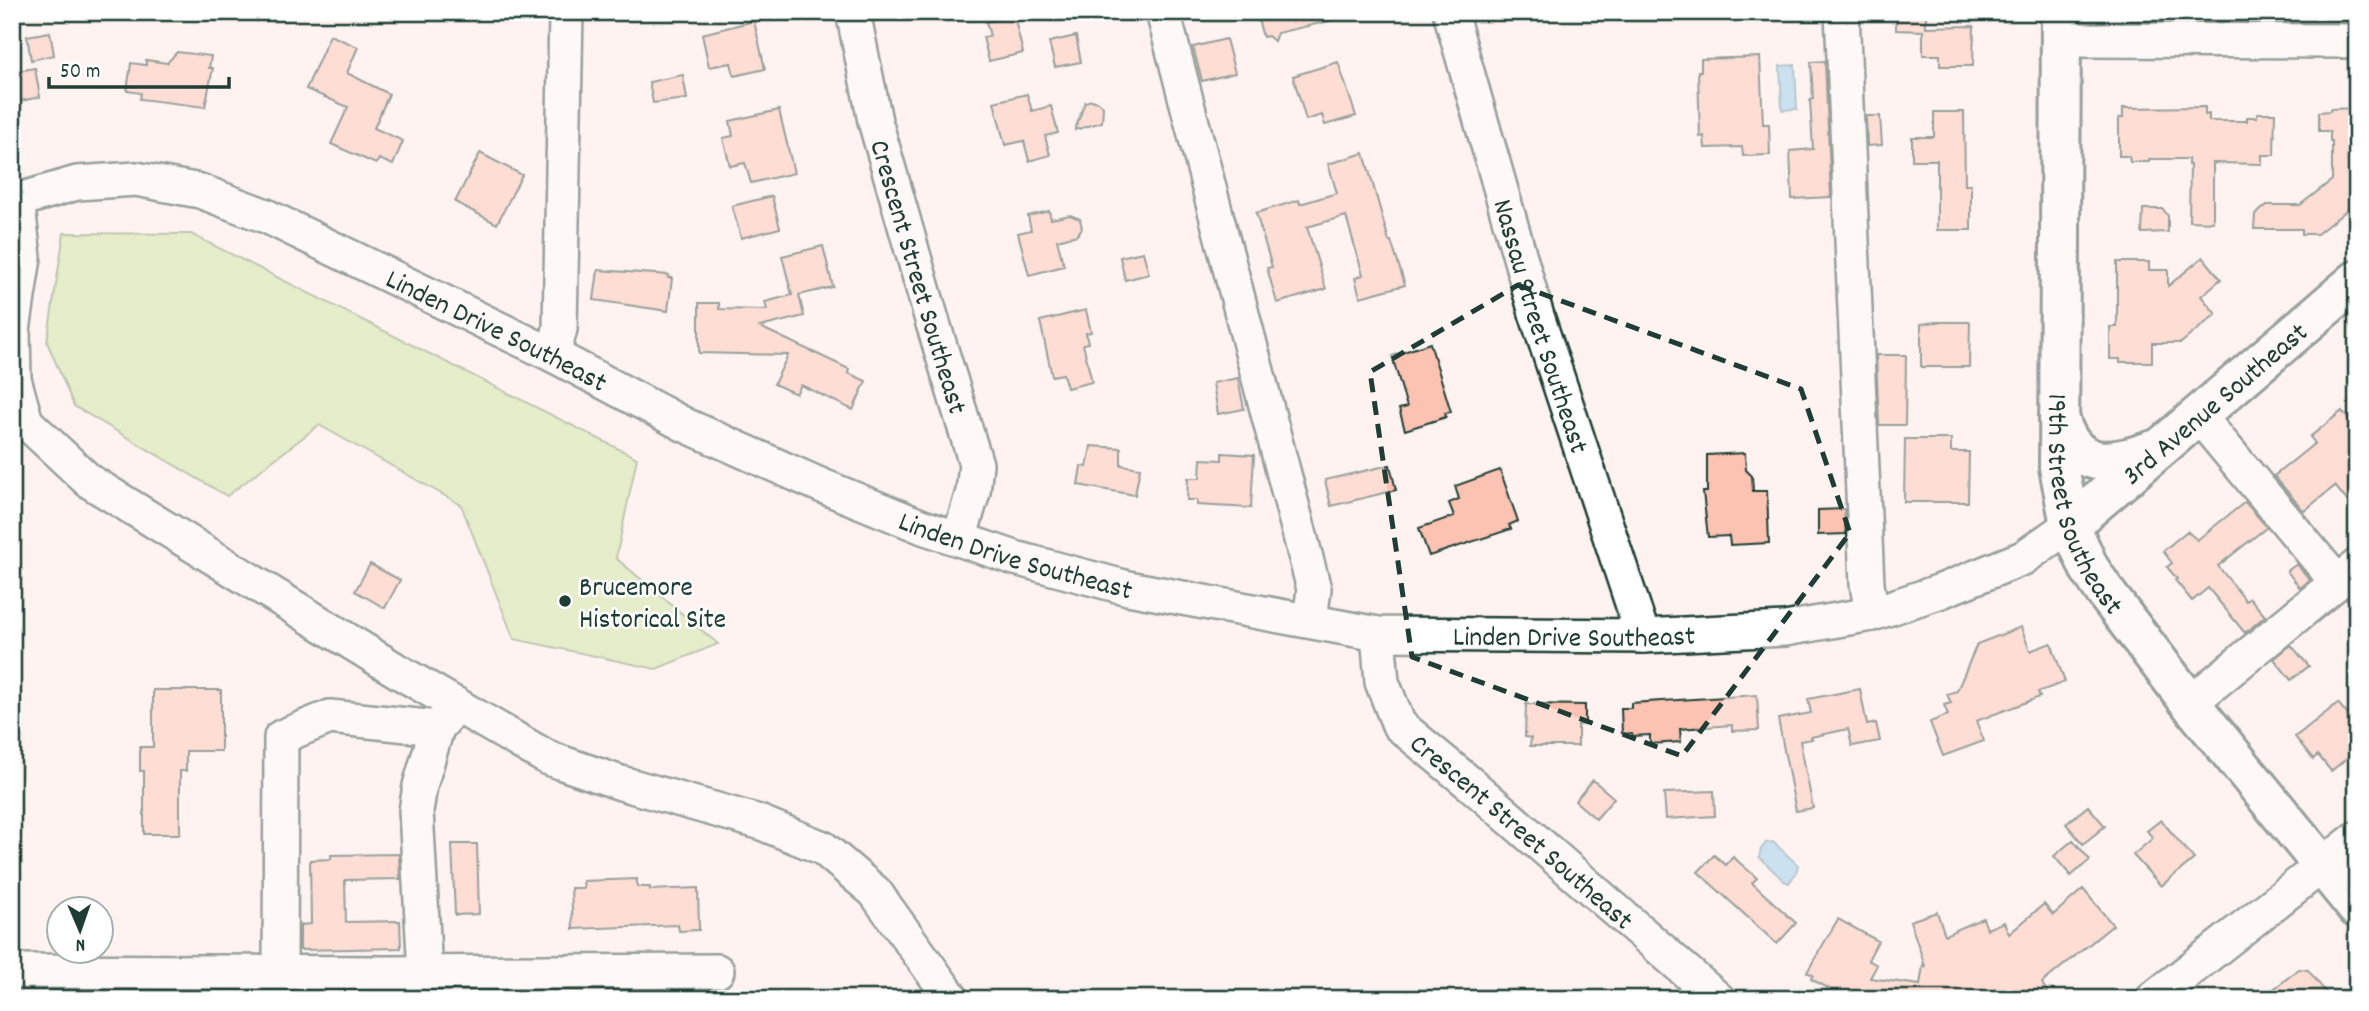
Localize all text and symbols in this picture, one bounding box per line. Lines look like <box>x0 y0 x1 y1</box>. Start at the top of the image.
scale bar <box>49 46 229 90</box>
text: 50 m <box>60 58 100 88</box>
street label: Crescent Street Southeast <box>856 136 975 420</box>
street label: Nassau Street Southeast <box>1479 195 1596 460</box>
street label: Linden Drive Southeast <box>378 262 613 405</box>
street label: 3rd Avenue Southeast <box>2115 315 2319 497</box>
street label: 19th Street Southeast <box>2034 394 2131 625</box>
street label: Linden Drive Southeast <box>891 504 1136 613</box>
place label: Brucemore Historical Site <box>579 570 726 642</box>
marker: Brucemore Historical Site <box>557 593 573 609</box>
street label: Linden Drive Southeast <box>1453 618 1696 661</box>
street label: Crescent Street Southeast <box>1399 727 1640 942</box>
north arrow <box>46 895 116 965</box>
text: N <box>75 930 86 957</box>

